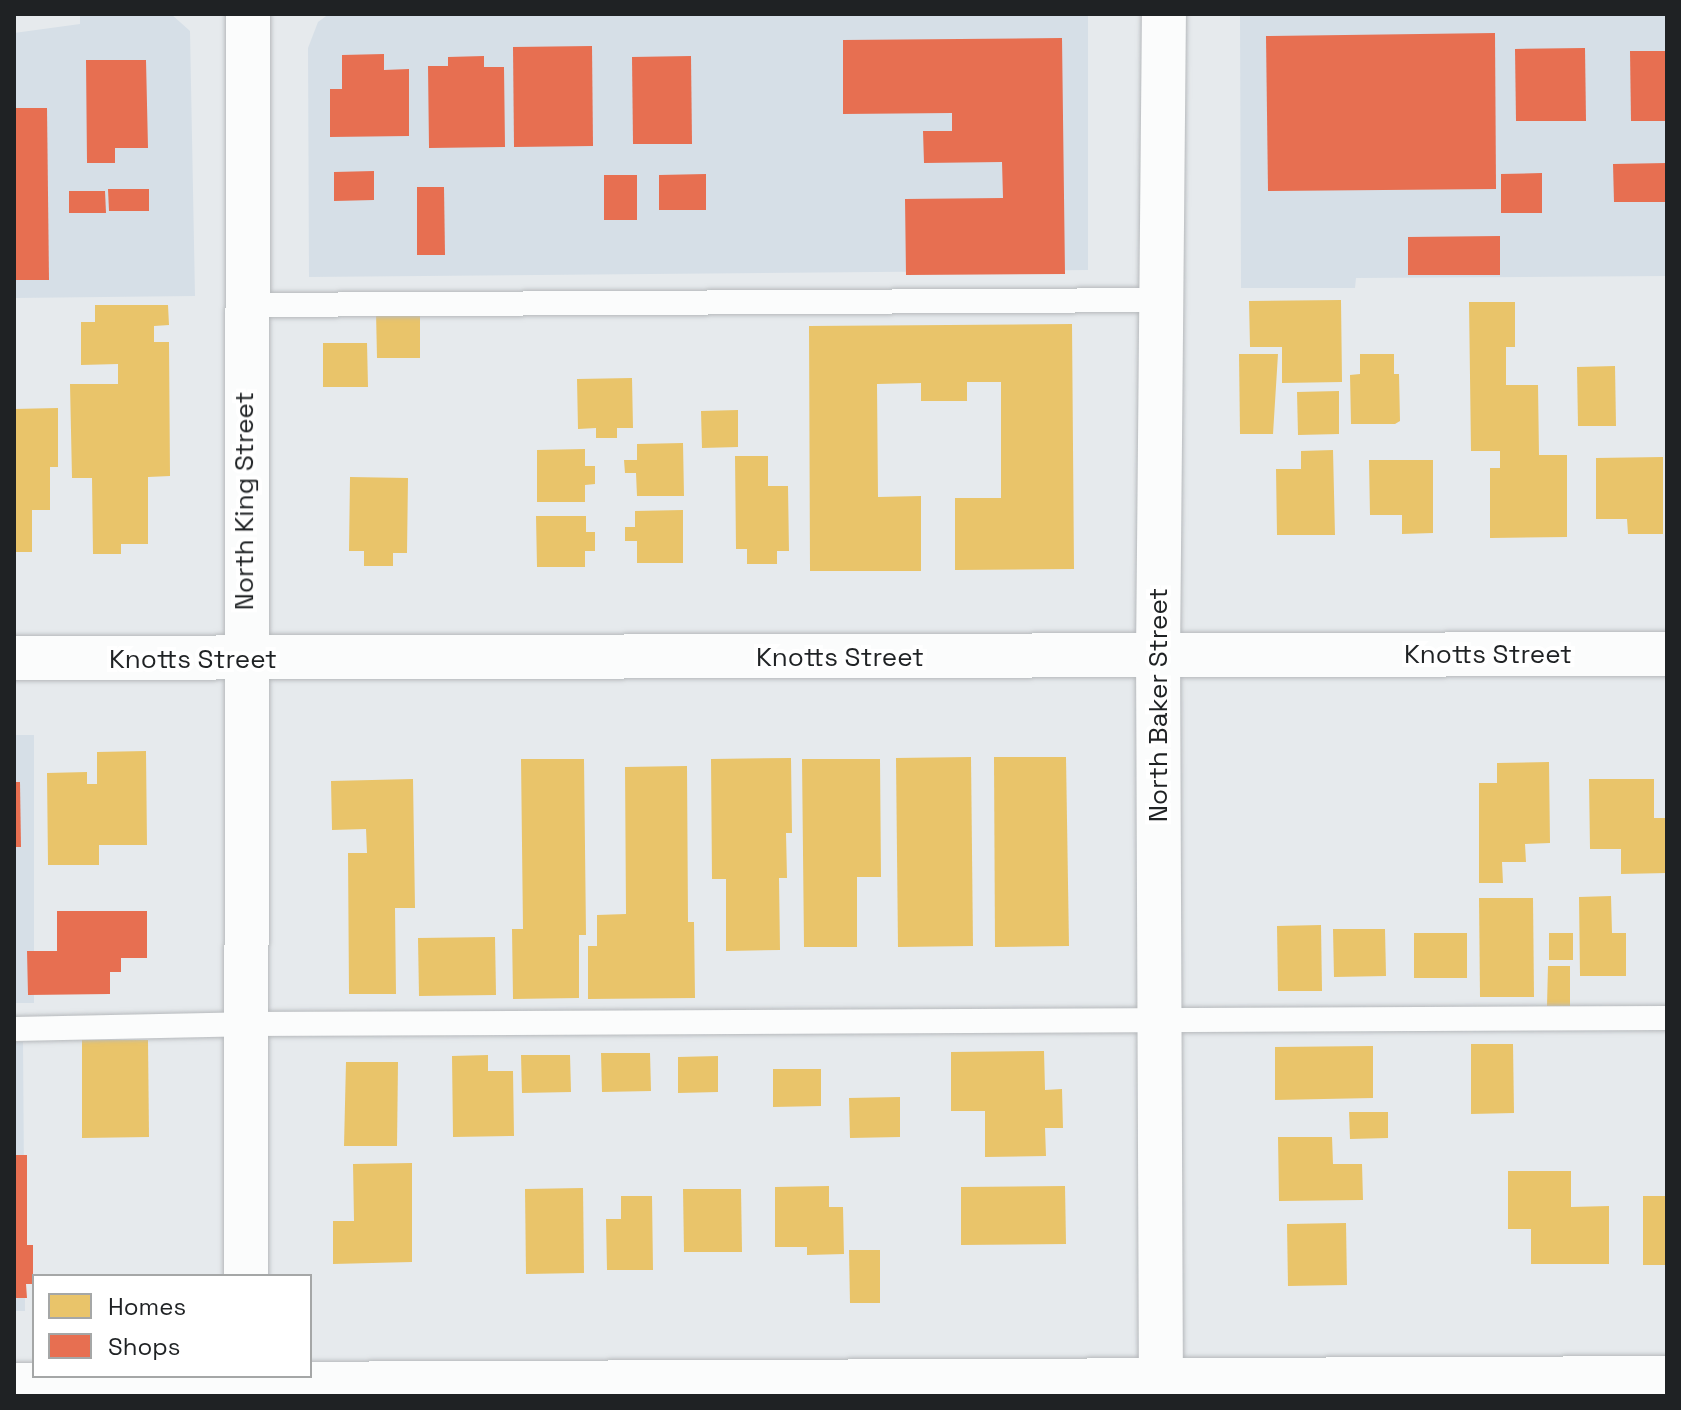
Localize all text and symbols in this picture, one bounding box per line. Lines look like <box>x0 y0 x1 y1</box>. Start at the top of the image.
street label: North King Street <box>229 392 261 610</box>
street label: North Baker Street <box>1143 588 1175 822</box>
street label: Knotts Street <box>1404 639 1572 671</box>
street label: Knotts Street <box>756 642 924 674</box>
street label: Knotts Street <box>109 644 277 676</box>
legend <box>32 1274 312 1378</box>
text: Homes <box>108 1291 186 1322</box>
text: Shops <box>108 1331 180 1362</box>

